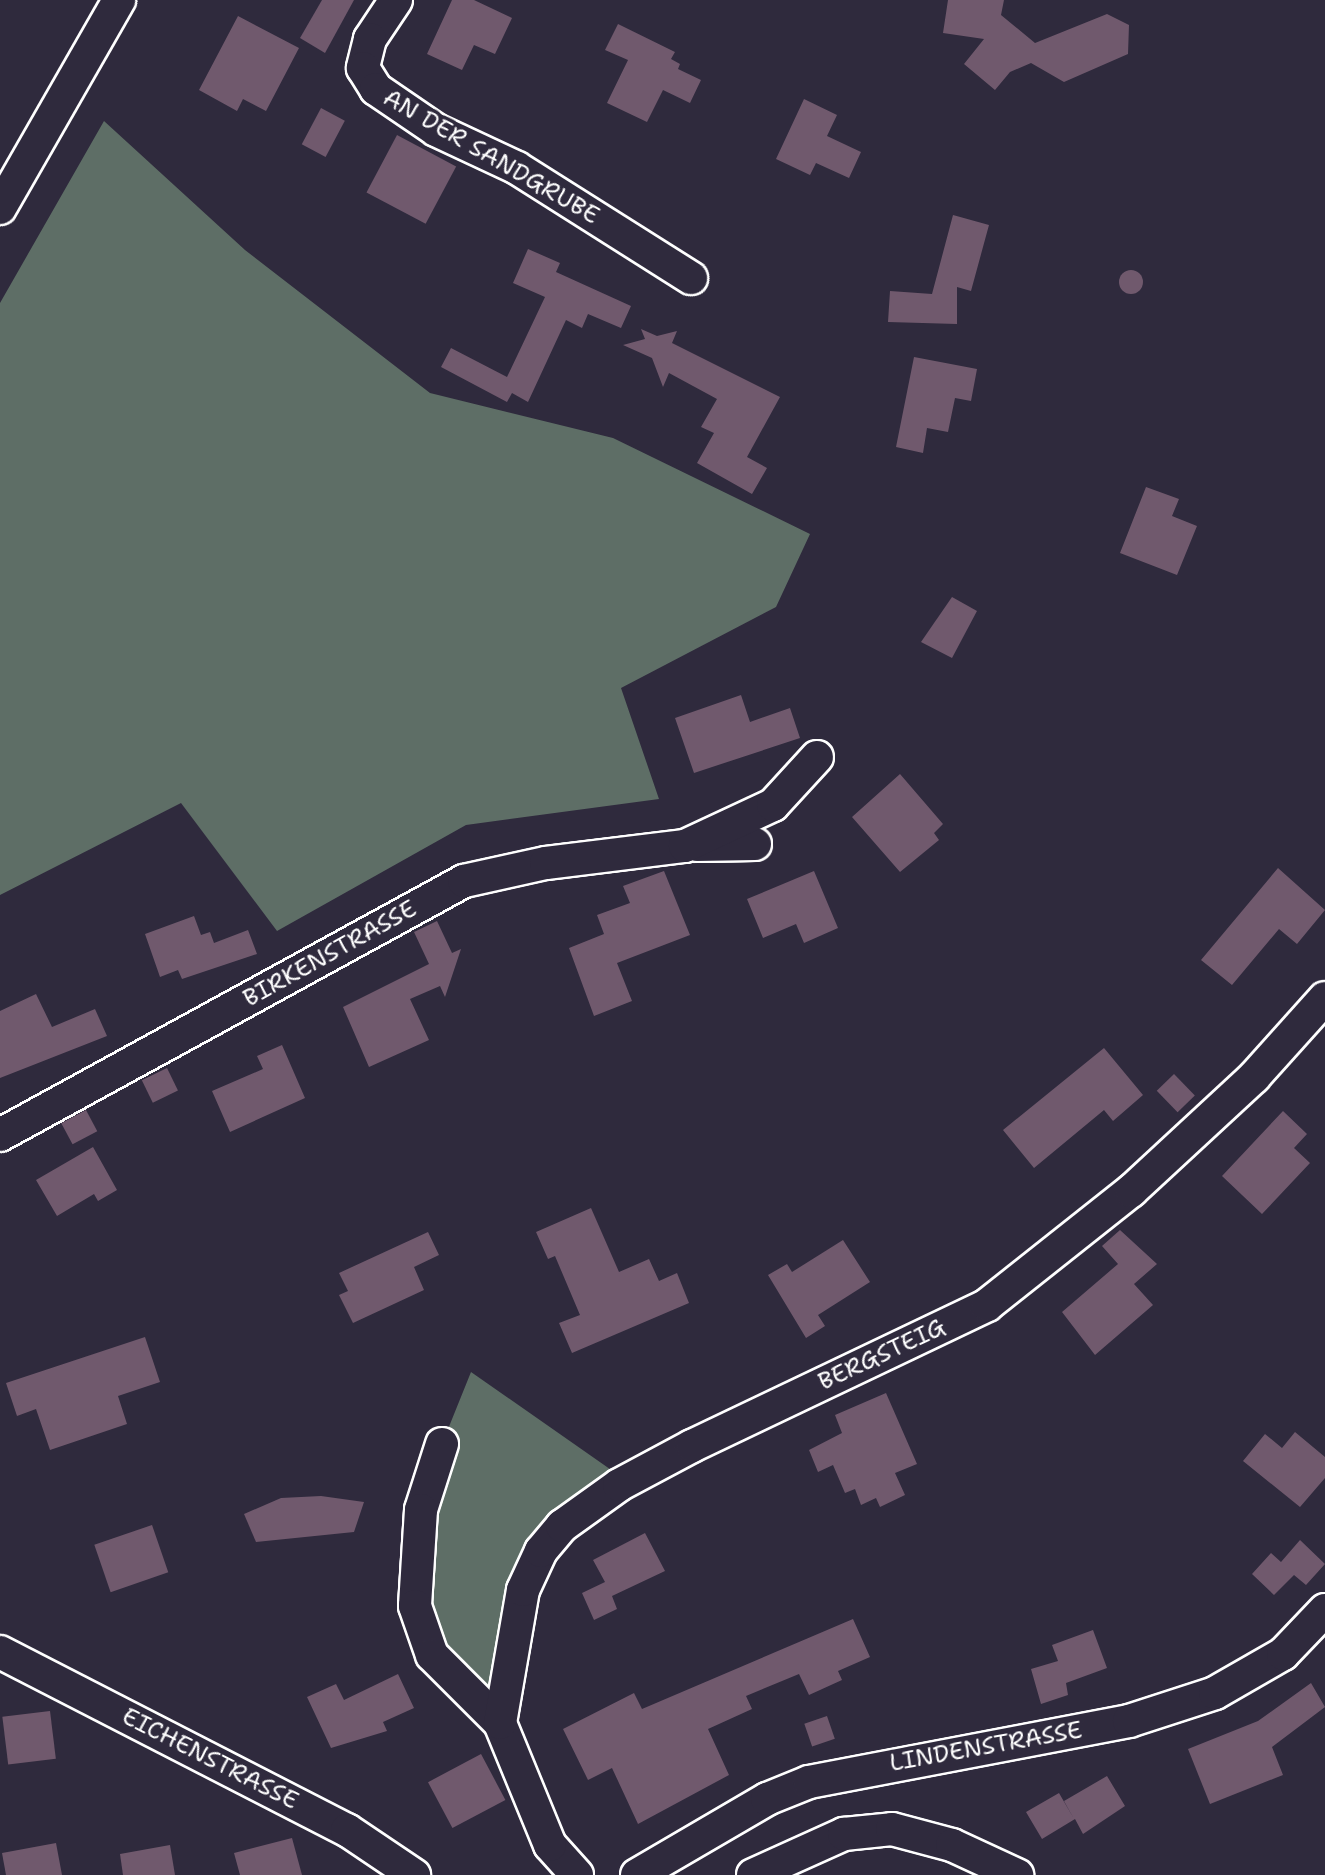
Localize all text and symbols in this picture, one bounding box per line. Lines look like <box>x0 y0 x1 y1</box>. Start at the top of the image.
street label: AN DER SANDGRUBE <box>378 83 604 231</box>
street label: BIRKENSTRASSE <box>238 895 422 1013</box>
street label: BERGSTEIG <box>814 1313 950 1397</box>
street label: EICHENSTRASSE <box>117 1702 303 1816</box>
street label: LINDENSTRASSE <box>887 1716 1085 1778</box>

